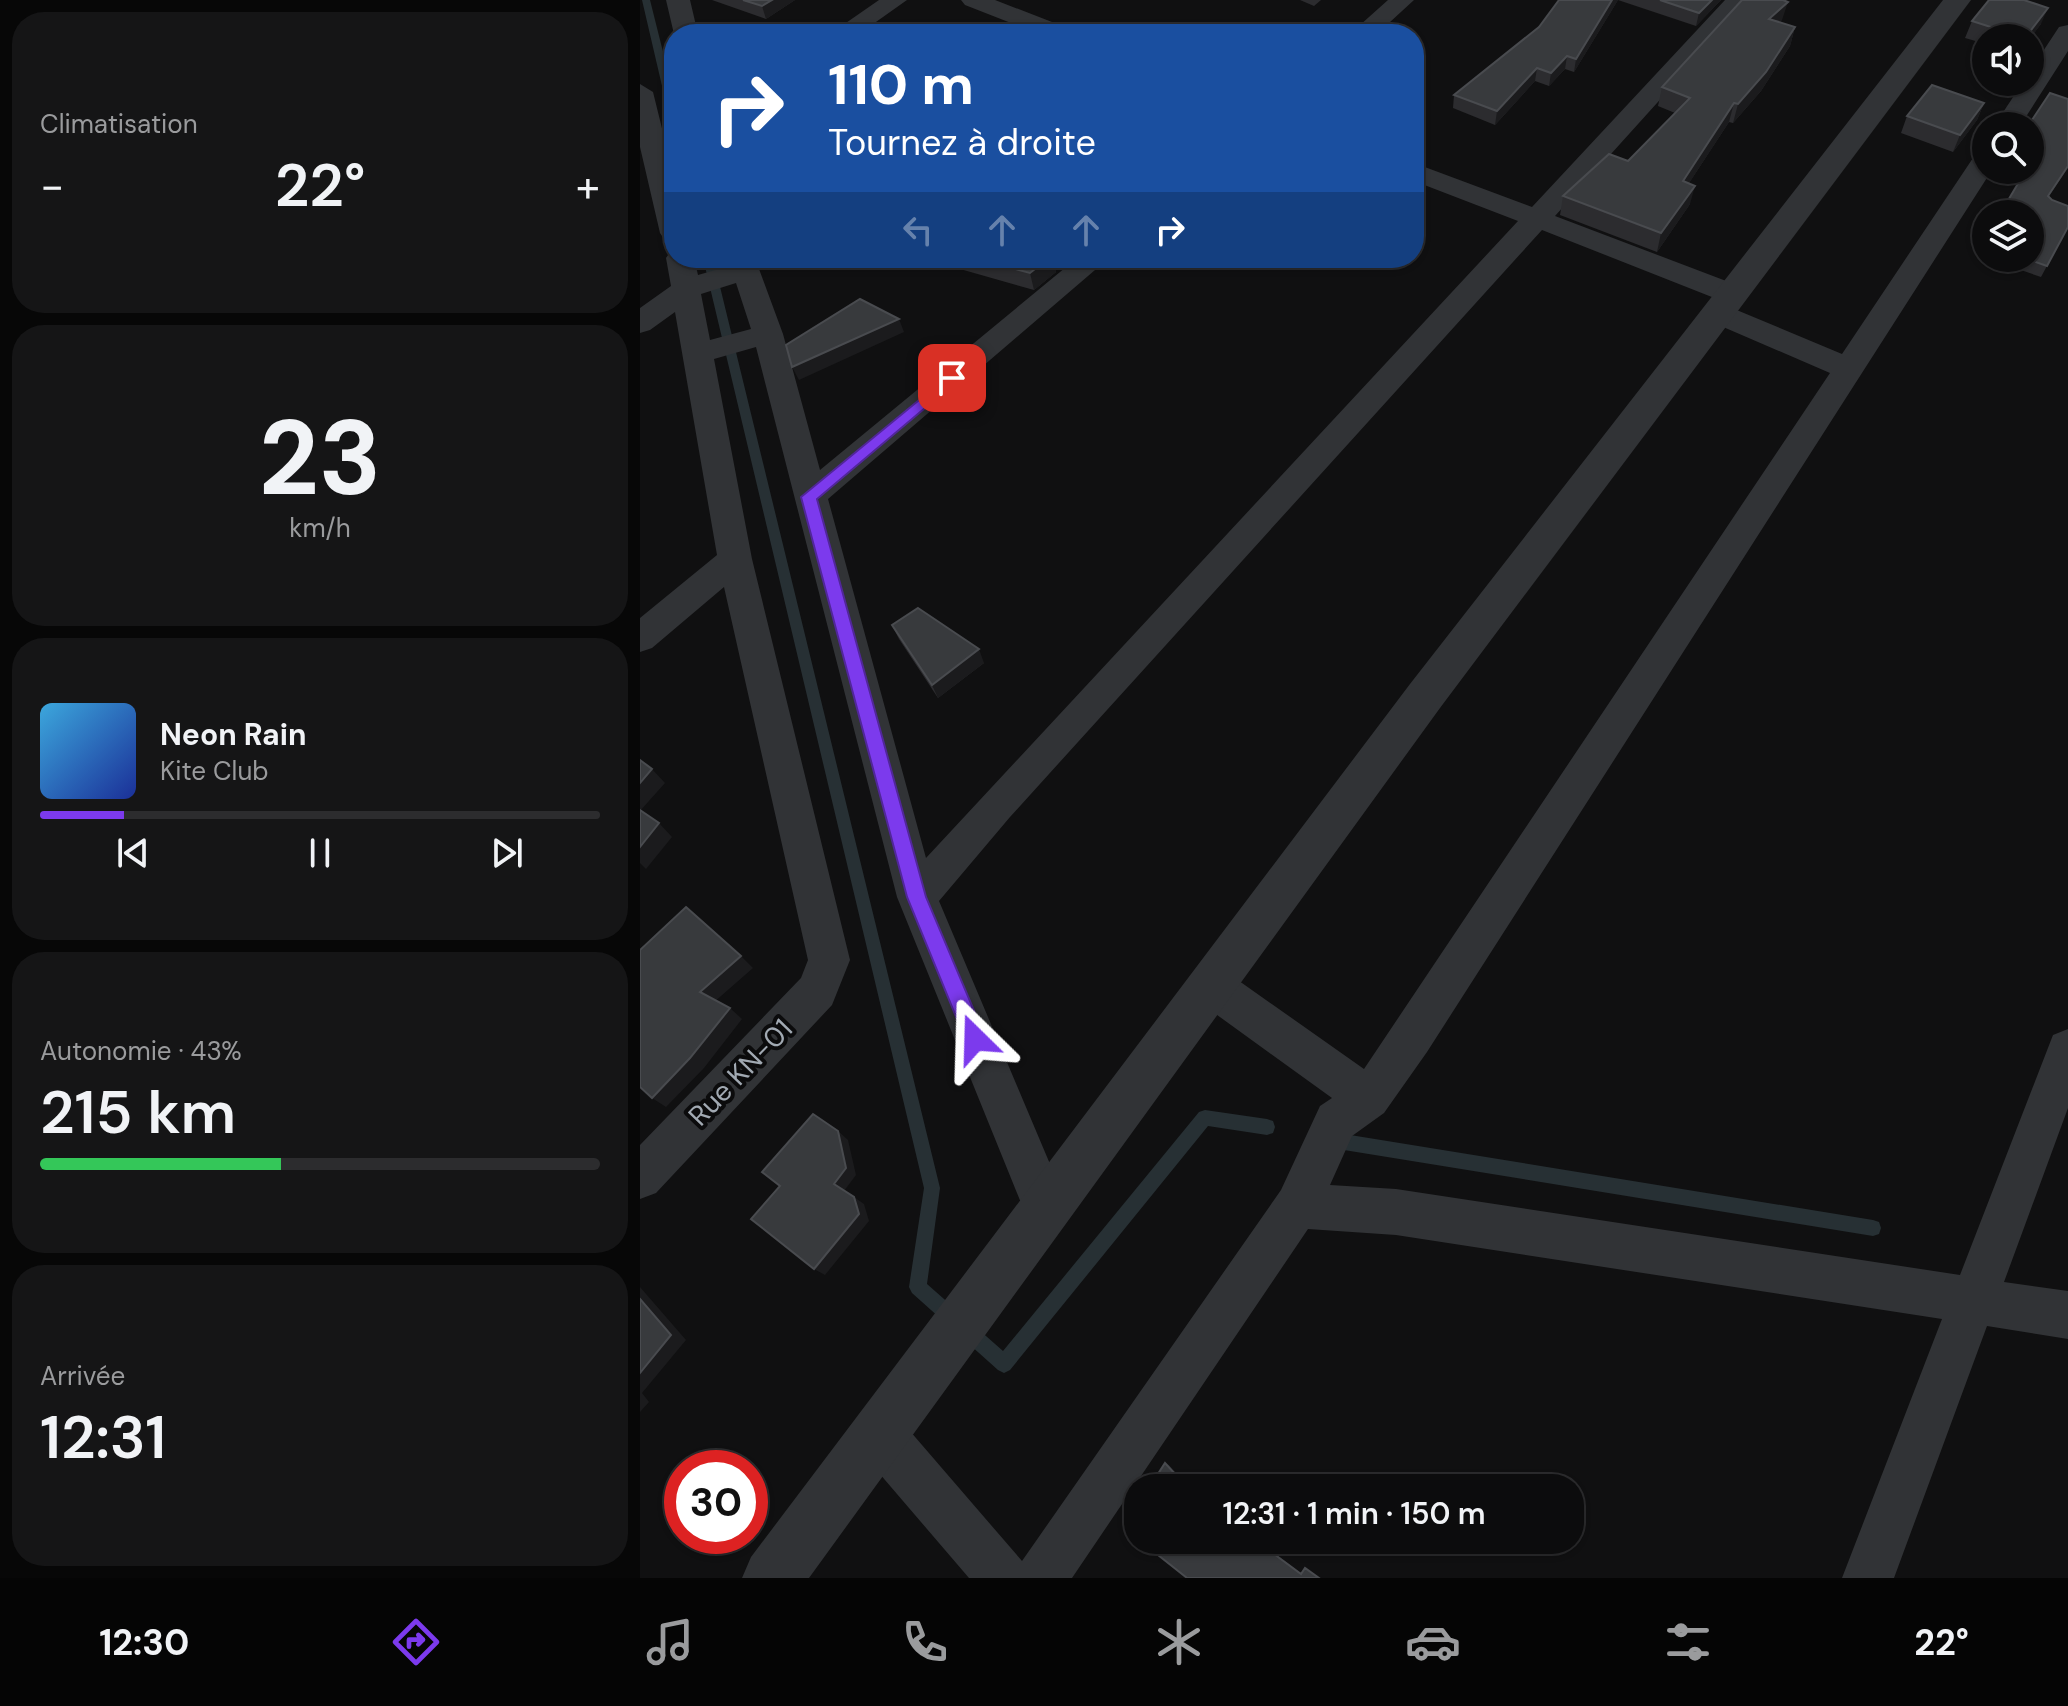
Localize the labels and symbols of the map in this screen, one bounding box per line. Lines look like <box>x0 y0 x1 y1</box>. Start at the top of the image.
pin <box>918 344 986 412</box>
position arrow <box>933 997 1017 1081</box>
street label: Rue KN-01 <box>680 1011 800 1134</box>
speed limit sign: 30 <box>664 1450 768 1554</box>

